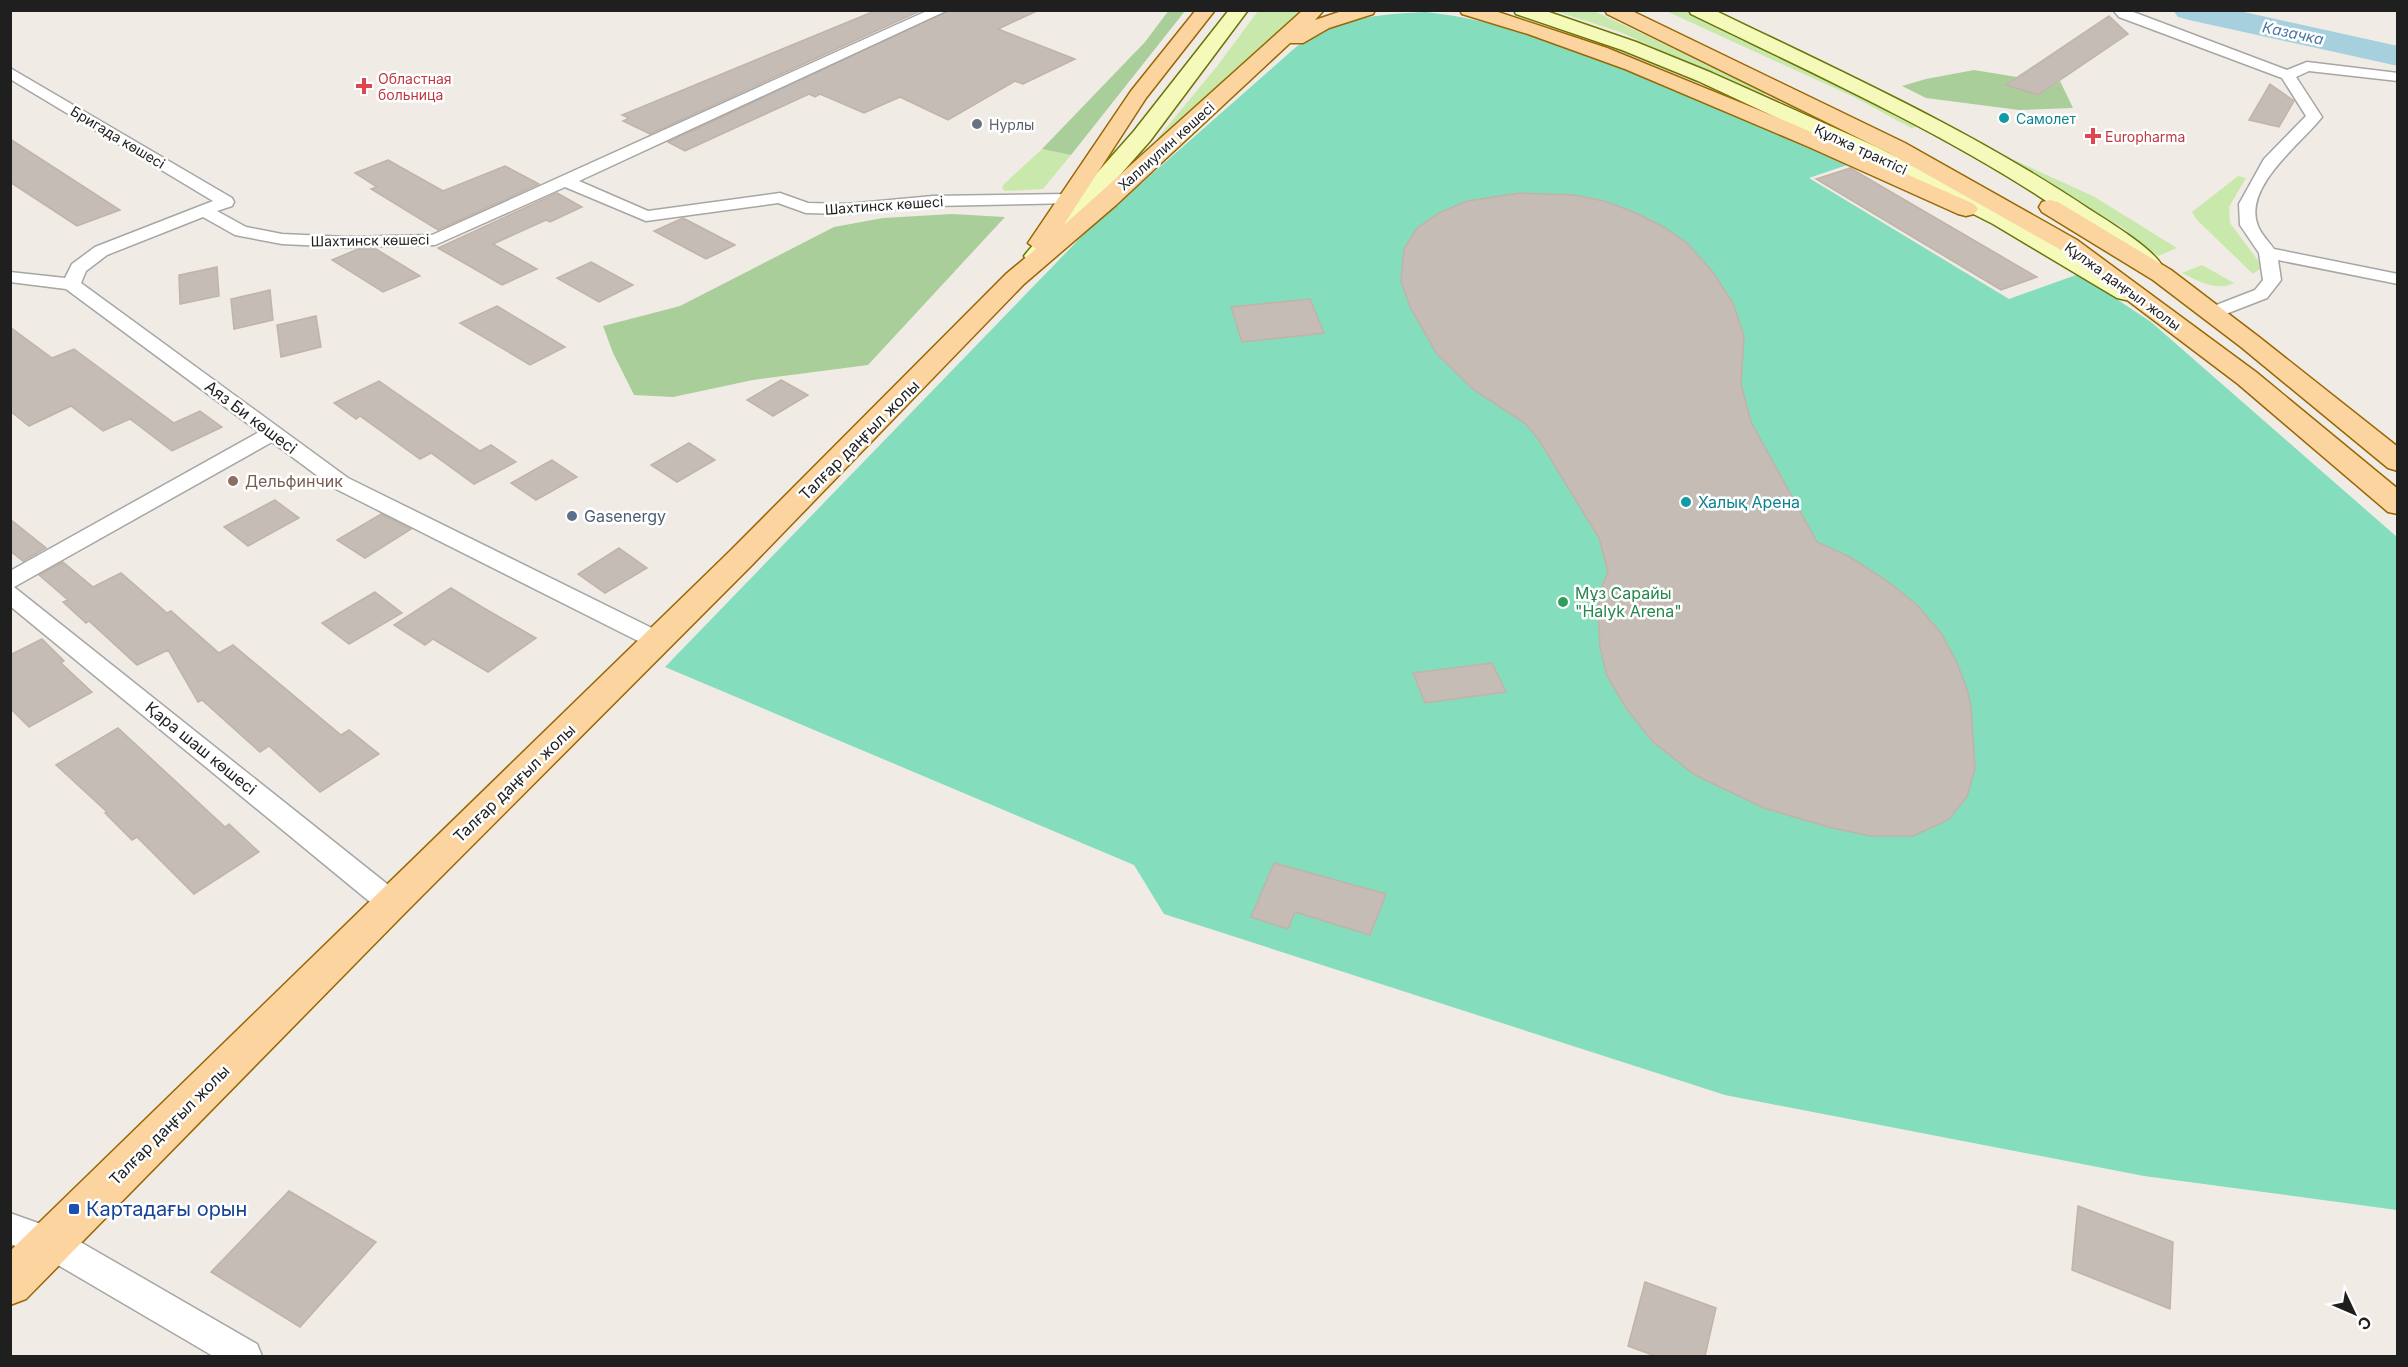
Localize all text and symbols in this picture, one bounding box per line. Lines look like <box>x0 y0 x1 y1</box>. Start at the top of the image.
water label: Казачка <box>2261 17 2325 49</box>
place label: Областная больница <box>378 70 452 103</box>
marker: Областная больница <box>355 77 373 95</box>
street label: Халлиулин көшесі <box>1114 98 1218 194</box>
street label: Бригада көшесі <box>68 102 168 172</box>
place label: Самолет <box>2016 110 2076 127</box>
marker: Самолет <box>1997 111 2011 125</box>
place label: Нурлы <box>989 116 1034 133</box>
marker: Нурлы <box>970 117 984 131</box>
street label: Құлжа трактісі <box>1812 120 1910 178</box>
place label: Europharma <box>2105 128 2185 145</box>
marker: Europharma <box>2086 129 2100 143</box>
street label: Шахтинск көшесі <box>824 192 944 218</box>
street label: Шахтинск көшесі <box>310 230 430 250</box>
street label: Құлжа даңғыл жолы <box>2062 238 2184 334</box>
street label: Аяз Би көшесі <box>201 376 301 458</box>
street label: Талғар даңғыл жолы <box>795 376 923 504</box>
place label: Дельфинчик <box>245 471 343 491</box>
marker: Дельфинчик <box>226 474 240 488</box>
place label: Халық Арена <box>1698 492 1800 512</box>
marker: Халық Арена <box>1679 495 1693 509</box>
place label: Gasenergy <box>584 506 666 526</box>
marker: Gasenergy <box>565 509 579 523</box>
place label: Мұз Сарайы "Halyk Arena" <box>1575 583 1682 621</box>
marker: Мұз Сарайы "Halyk Arena" <box>1556 595 1570 609</box>
street label: Қара шаш көшесі <box>142 697 260 799</box>
street label: Талғар даңғыл жолы <box>449 720 579 846</box>
street label: Талғар даңғыл жолы <box>105 1061 233 1189</box>
place label: Картадағы орын <box>86 1197 247 1221</box>
marker: Картадағы орын <box>67 1202 81 1216</box>
north arrow <box>2324 1283 2384 1343</box>
text: С <box>2353 1312 2376 1335</box>

